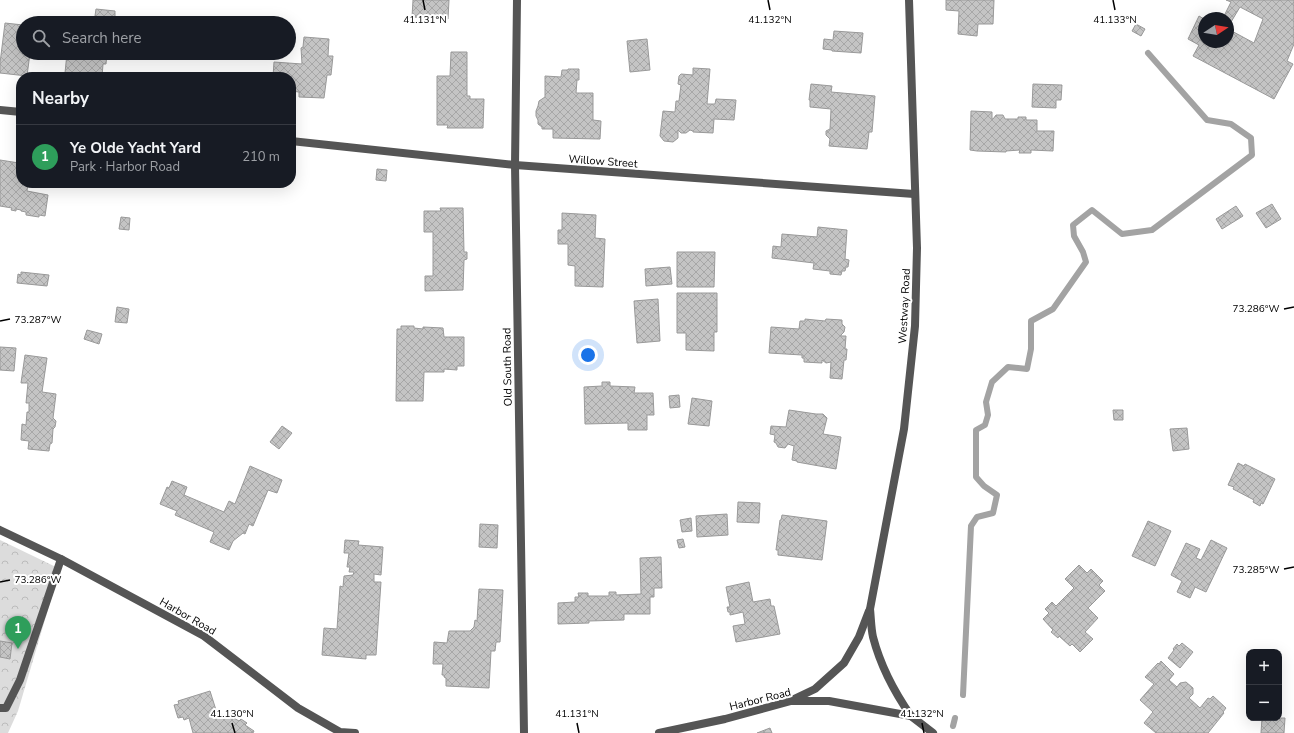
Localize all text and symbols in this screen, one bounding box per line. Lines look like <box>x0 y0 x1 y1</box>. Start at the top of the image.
north arrow <box>1198 12 1234 48</box>
text: 41.131°N <box>403 13 447 27</box>
text: 41.132°N <box>748 13 792 27</box>
text: 41.133°N <box>1093 13 1137 27</box>
search box <box>16 16 296 60</box>
icon: search <box>30 27 52 49</box>
text: Search here <box>62 28 142 48</box>
text: Nearby <box>32 87 89 110</box>
text: Ye Olde Yacht Yard <box>70 138 201 158</box>
text: 1 <box>41 148 49 166</box>
text: 210 m <box>242 148 280 166</box>
street label: Willow Street <box>568 152 638 171</box>
text: Park · Harbor Road <box>70 158 180 176</box>
street label: Westway Road <box>895 268 914 344</box>
text: 73.286°W <box>1232 302 1280 316</box>
text: 73.287°W <box>14 313 62 327</box>
street label: Old South Road <box>499 328 516 406</box>
your location <box>578 345 598 365</box>
text: 73.285°W <box>1232 563 1280 577</box>
text: 73.286°W <box>14 573 62 587</box>
street label: Harbor Road <box>157 594 219 639</box>
pin: 1 <box>5 616 31 649</box>
map controls <box>1246 649 1282 721</box>
button: + <box>1246 649 1282 685</box>
street label: Harbor Road <box>728 685 793 714</box>
button: − <box>1246 685 1282 721</box>
text: 41.130°N <box>210 707 254 721</box>
text: 41.131°N <box>555 707 599 721</box>
text: 41.132°N <box>900 707 944 721</box>

